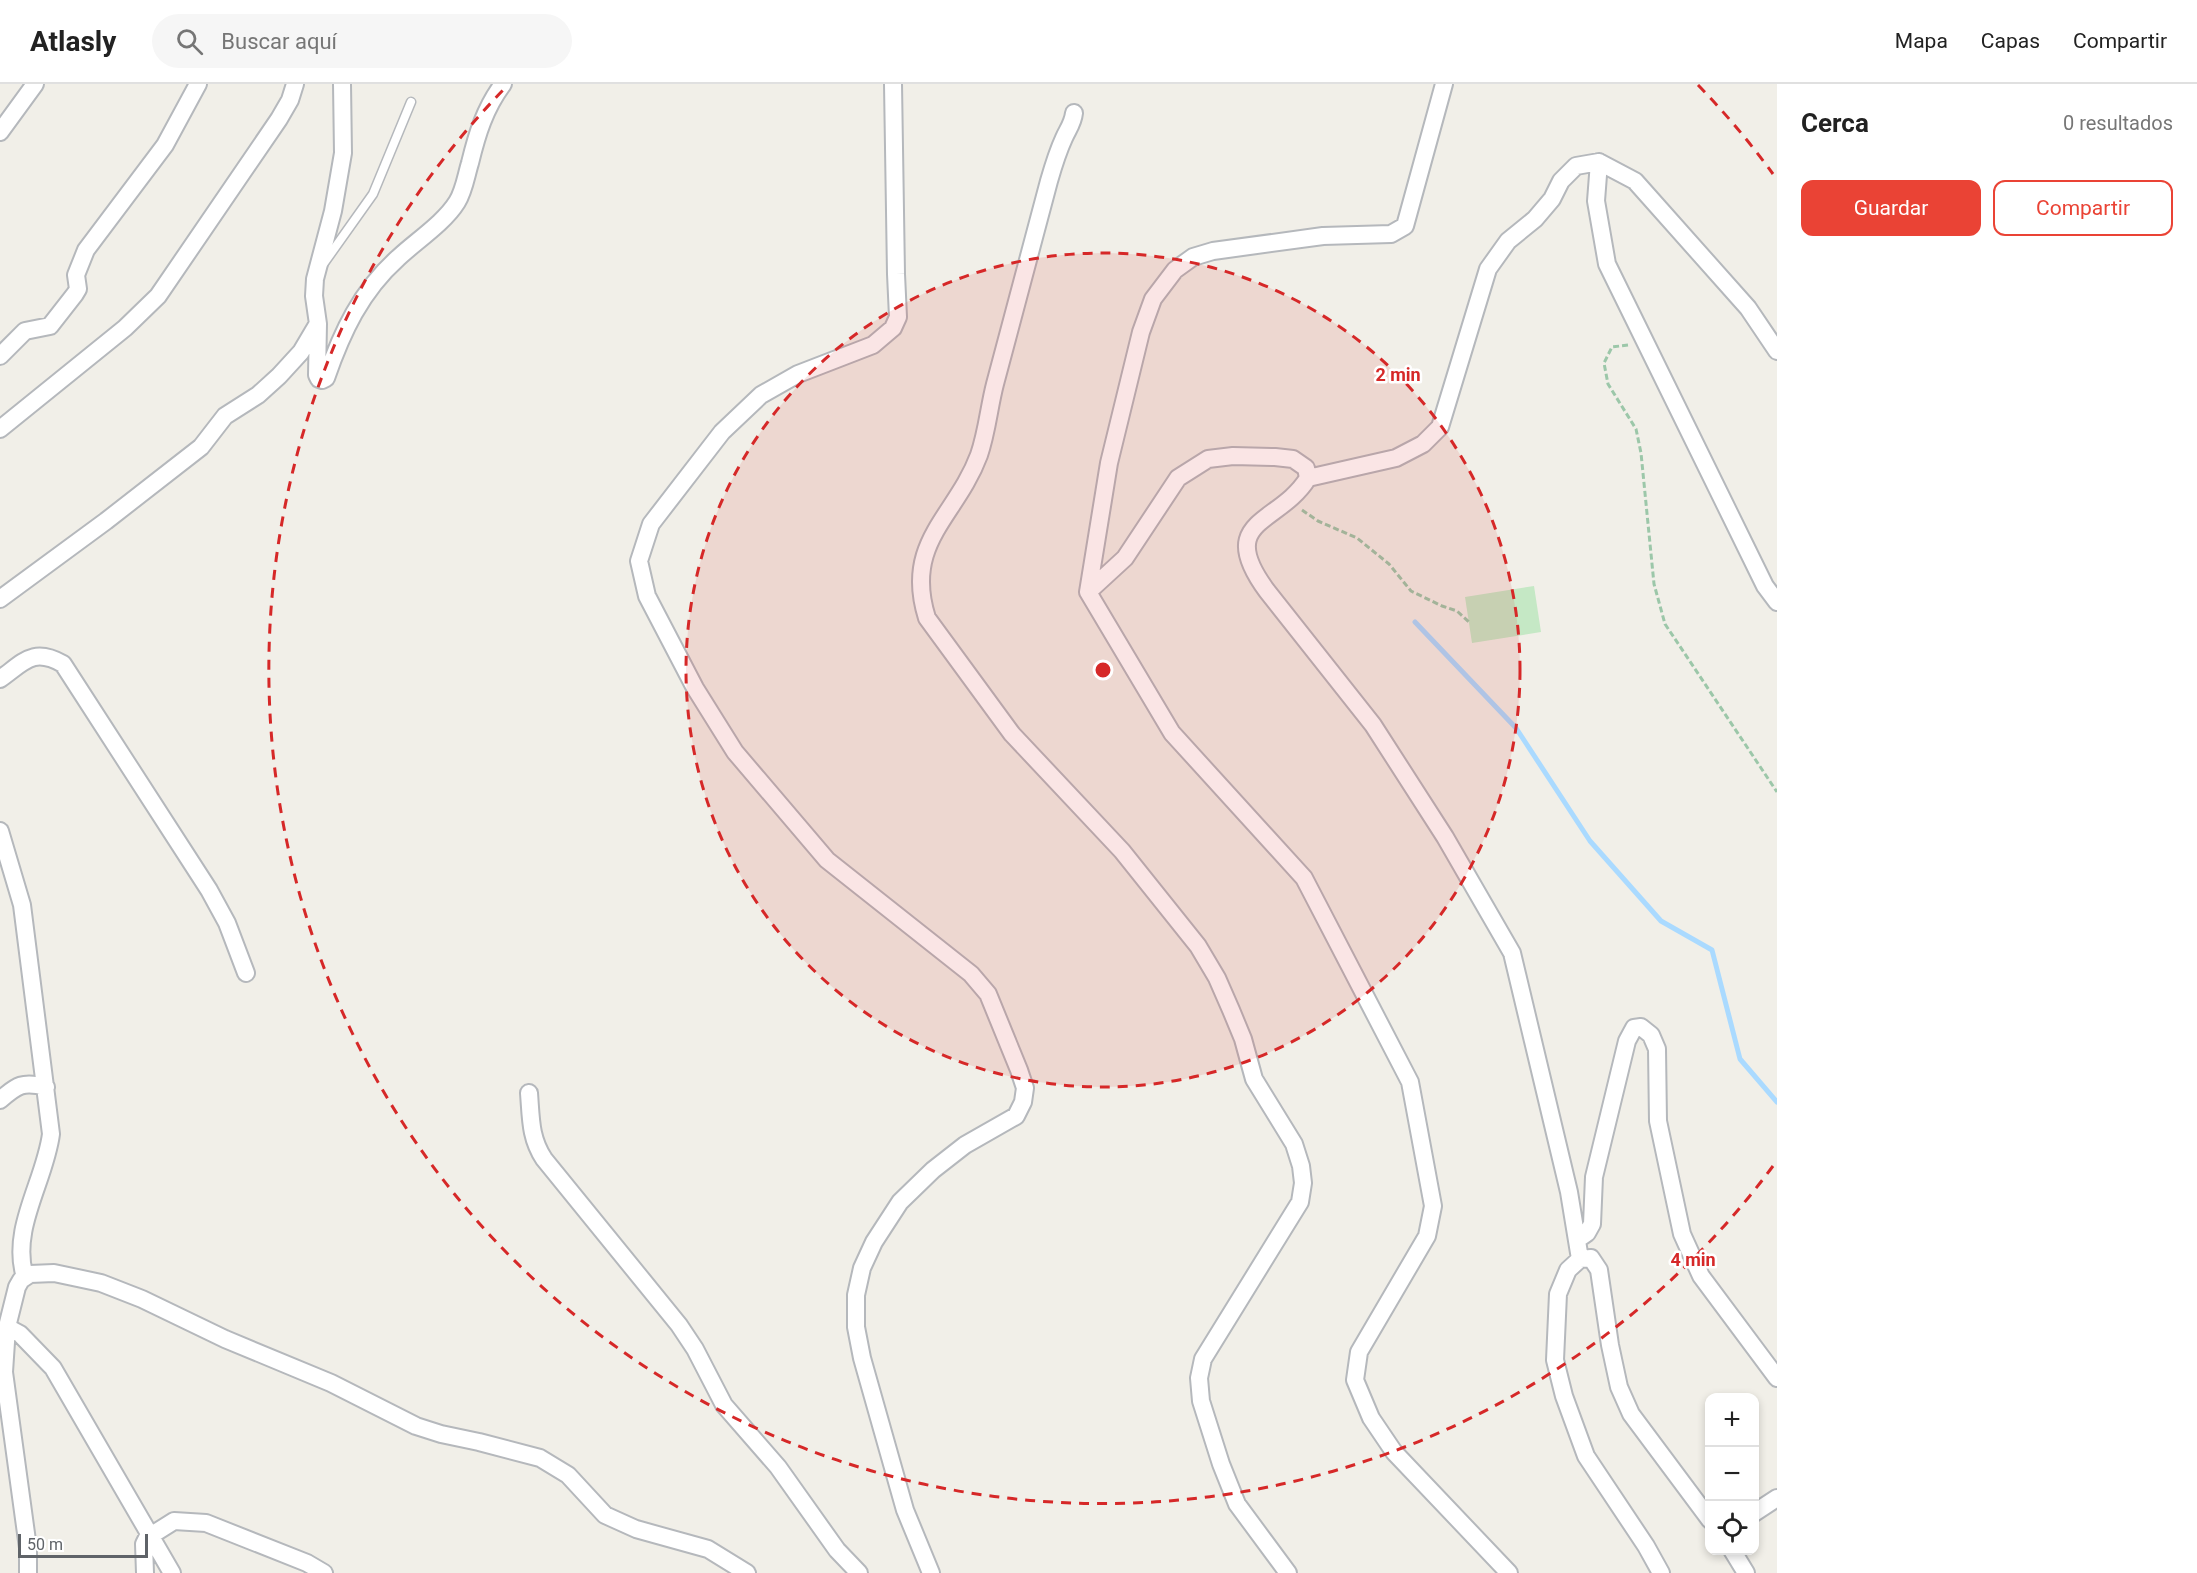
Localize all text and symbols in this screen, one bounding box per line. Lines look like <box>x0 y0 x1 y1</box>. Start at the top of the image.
search box <box>152 14 572 68</box>
text: Atlasly <box>30 25 116 58</box>
icon: search <box>173 25 206 58</box>
text: Buscar aquí <box>221 29 337 54</box>
text: Mapa <box>1895 29 1948 53</box>
text: Capas <box>1981 29 2040 53</box>
text: Compartir <box>2073 29 2167 53</box>
text: Cerca <box>1801 108 1869 138</box>
text: 0 resultados <box>2063 111 2173 135</box>
button: Guardar <box>1801 180 1981 236</box>
button: Compartir <box>1993 180 2173 236</box>
text: 2 min <box>1375 364 1421 385</box>
centre of rings <box>1093 660 1113 680</box>
text: 4 min <box>1670 1249 1716 1270</box>
map controls <box>1705 1393 1759 1555</box>
button: + <box>1705 1393 1759 1447</box>
button: − <box>1705 1447 1759 1501</box>
button: locate <box>1705 1501 1759 1555</box>
scale bar <box>18 1531 148 1558</box>
text: 50 m <box>27 1535 63 1554</box>

